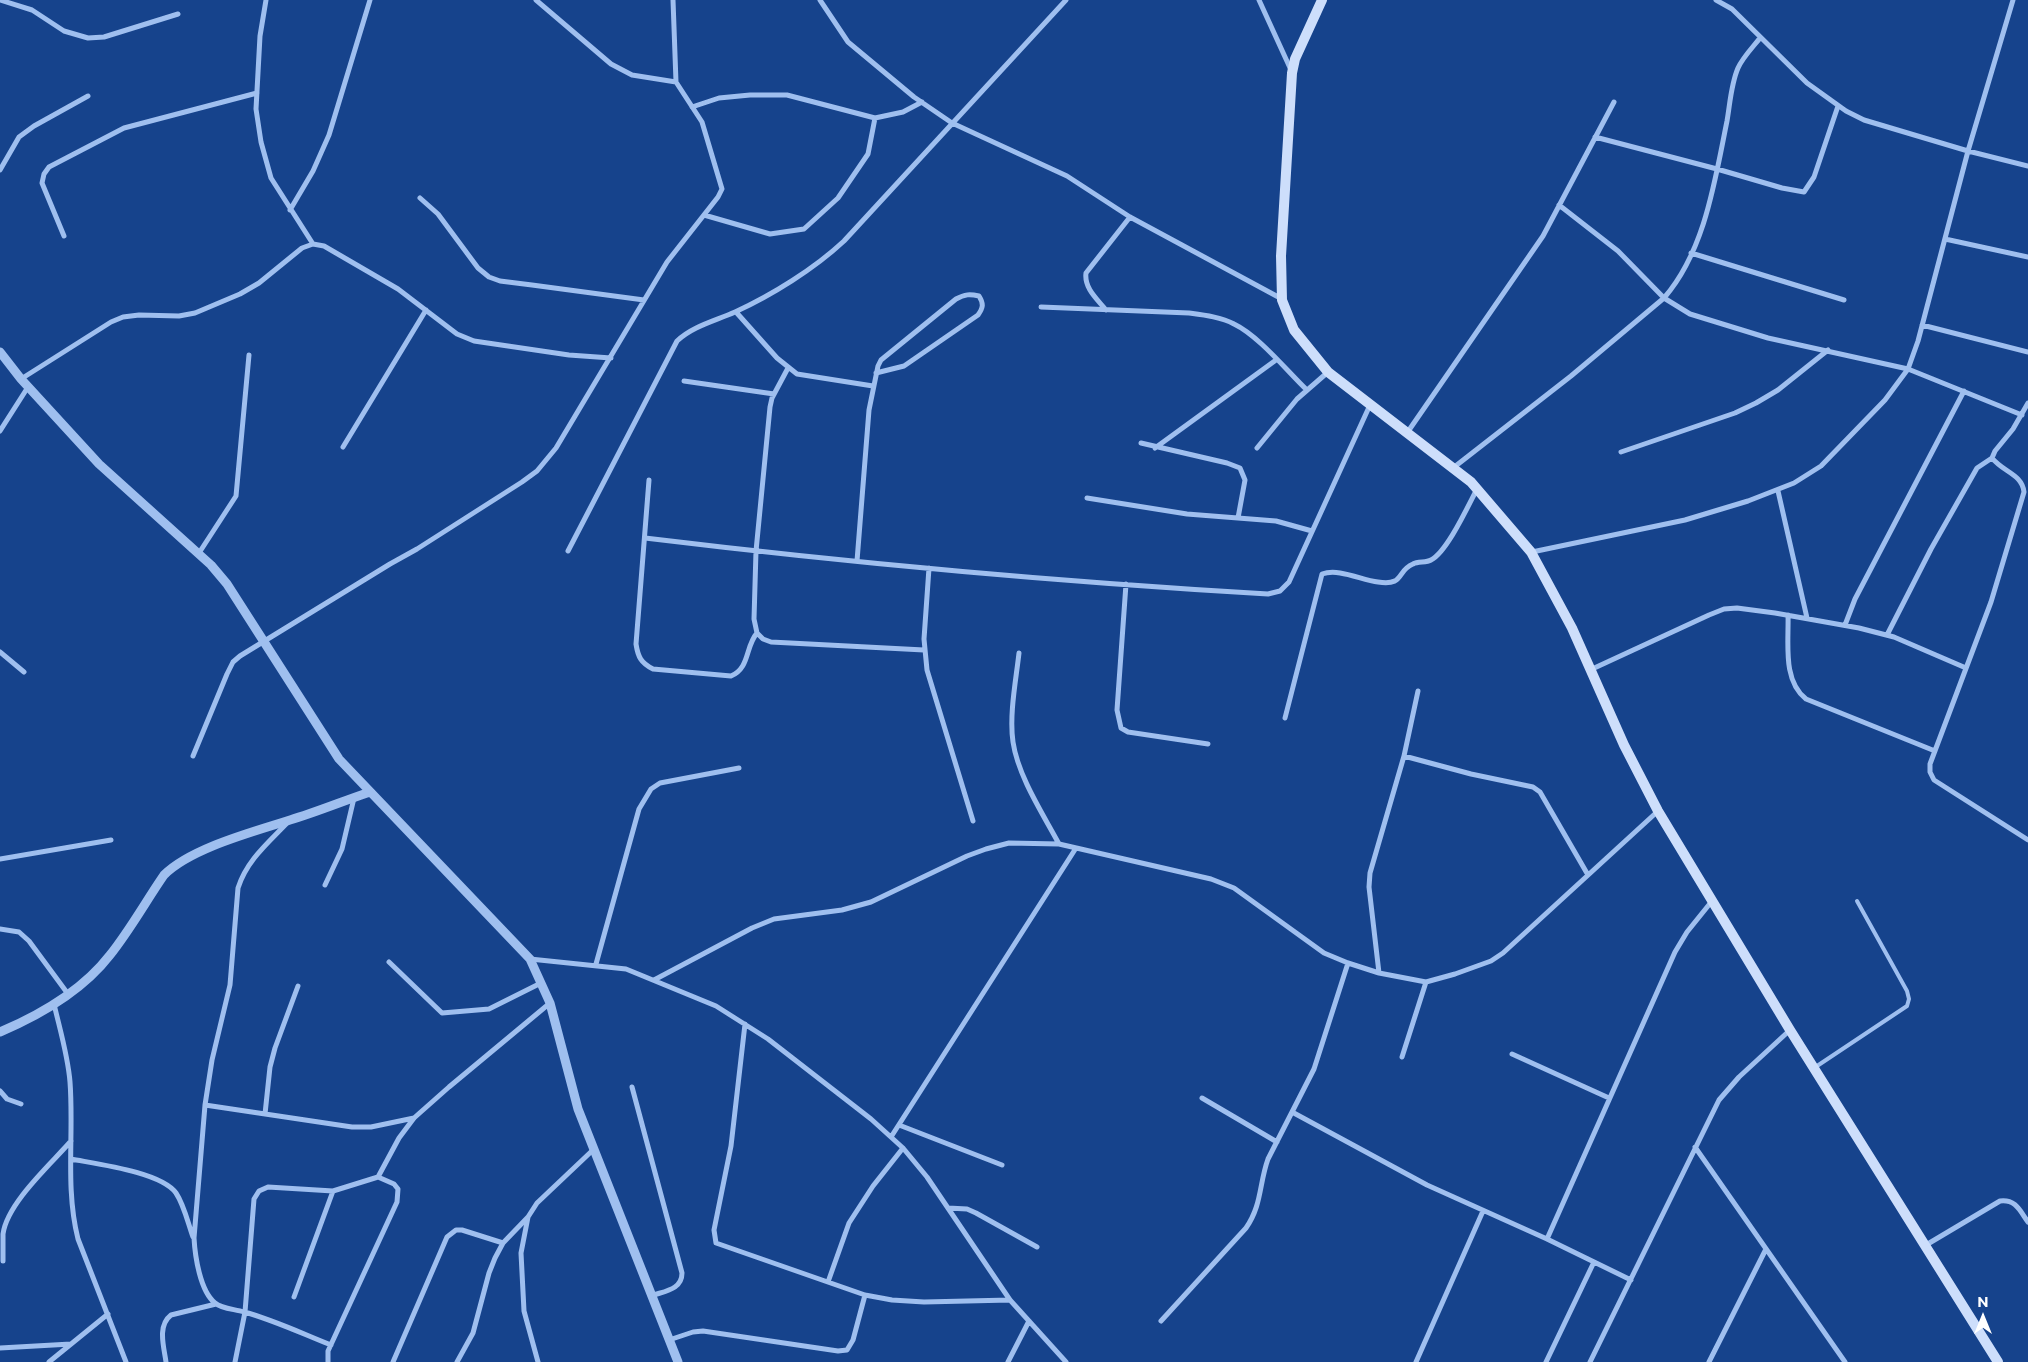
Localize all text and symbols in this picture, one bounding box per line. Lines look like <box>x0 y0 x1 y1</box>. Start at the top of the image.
north arrow <box>1958 1292 2008 1342</box>
text: N <box>1977 1293 1989 1311</box>

